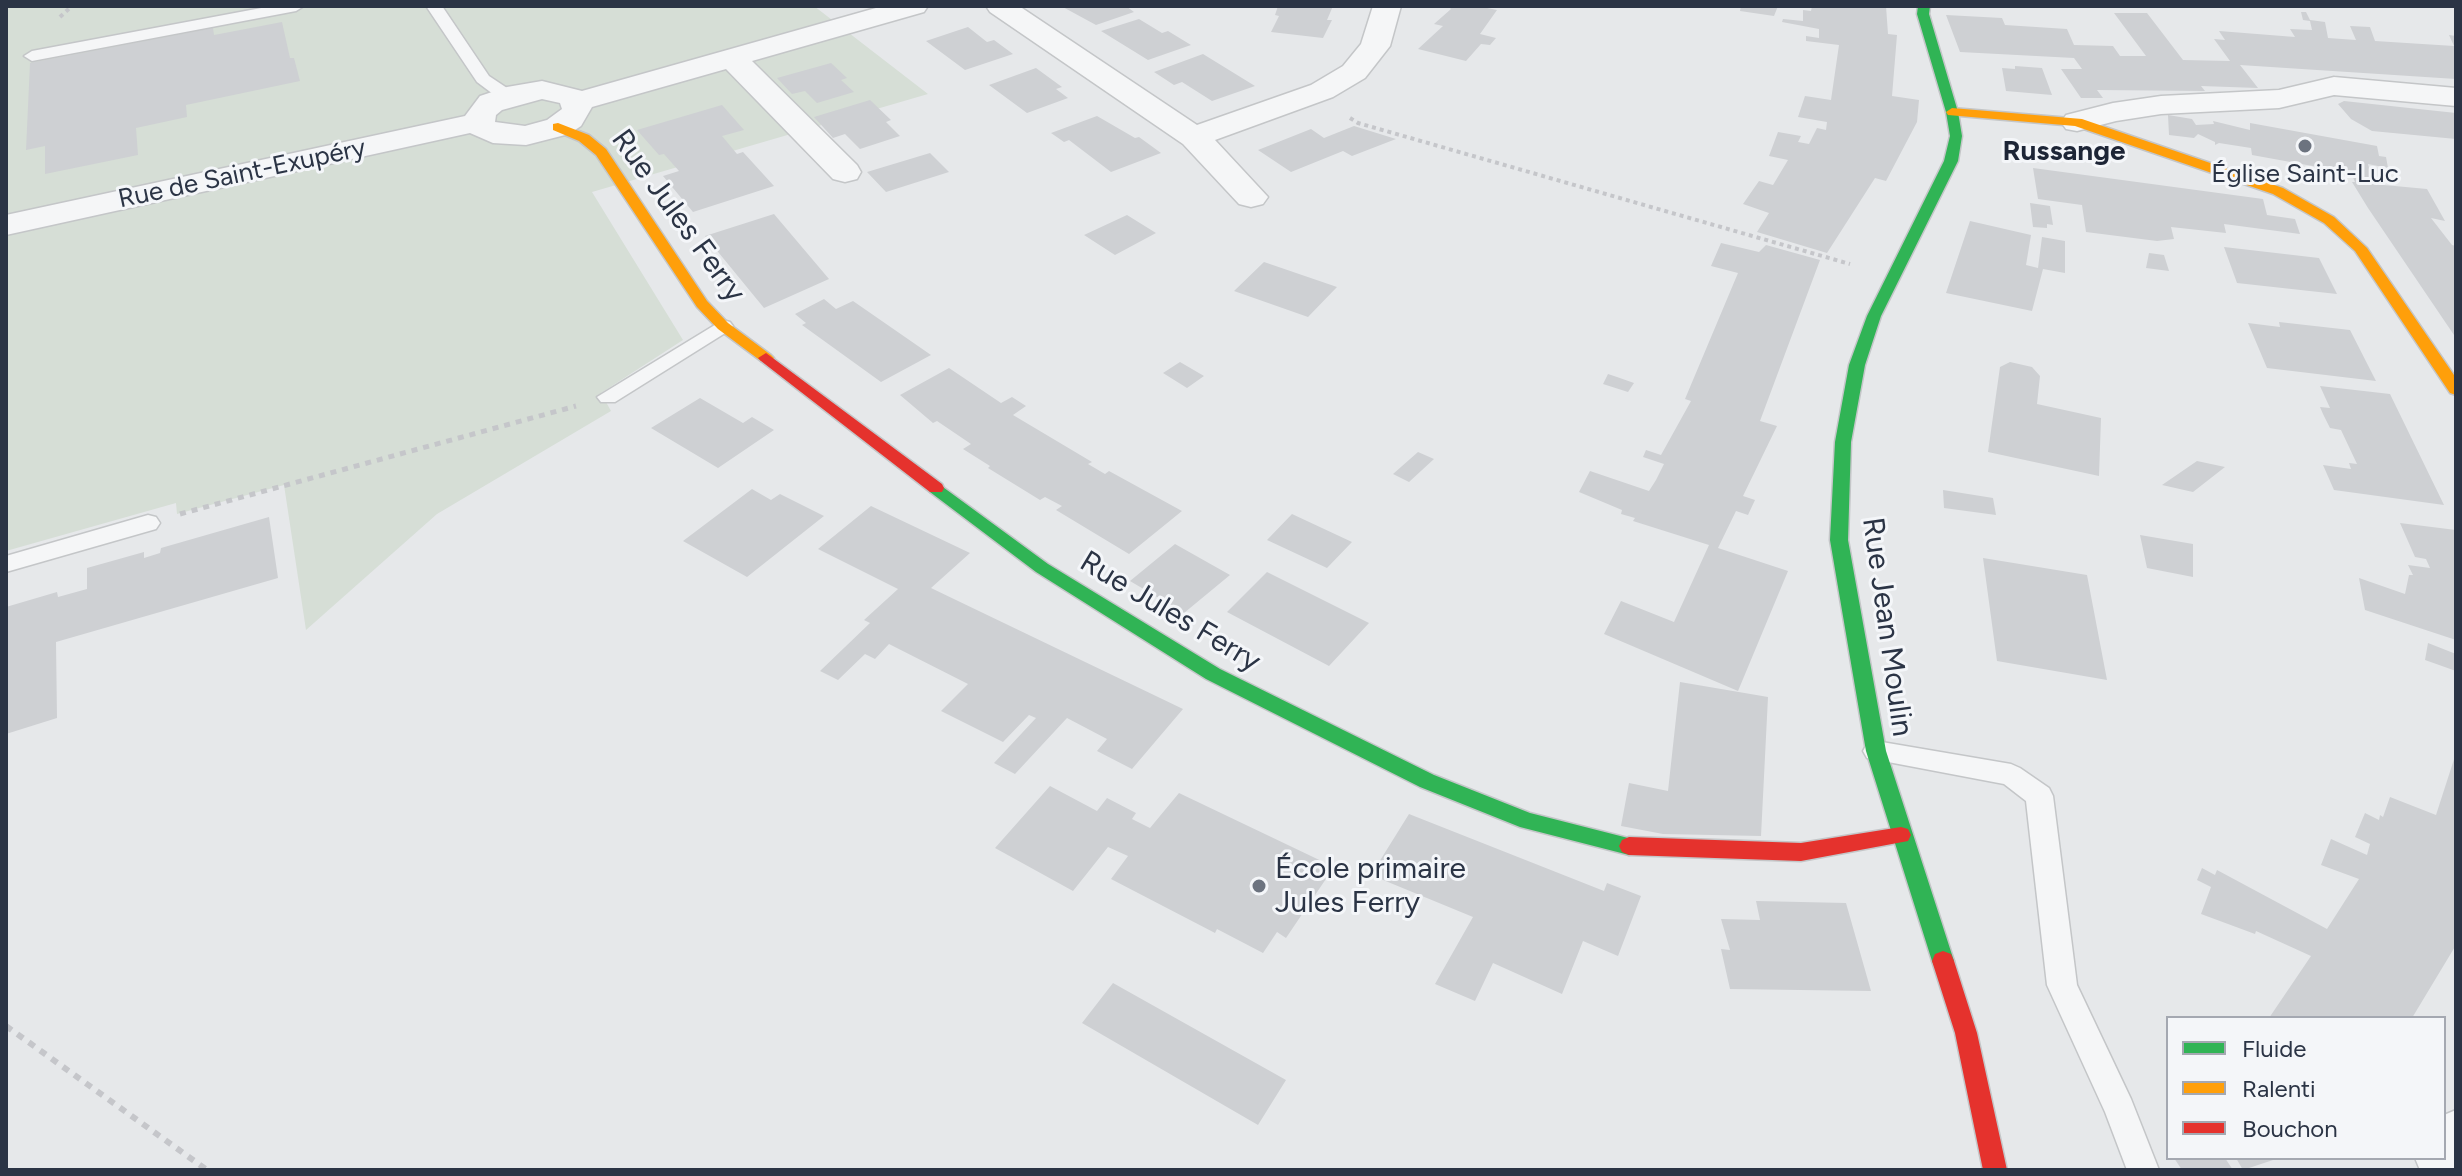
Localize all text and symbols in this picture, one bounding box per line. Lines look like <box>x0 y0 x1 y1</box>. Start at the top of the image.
street label: Rue Jules Ferry <box>603 123 753 309</box>
street label: Rue de Saint-Exupéry <box>116 133 368 215</box>
district label: Russange <box>2002 135 2126 169</box>
marker: Église Saint-Luc <box>2296 137 2314 155</box>
place label: Église Saint-Luc <box>2211 158 2399 190</box>
street label: Rue Jean Moulin <box>1854 515 1920 739</box>
street label: Rue Jules Ferry <box>1073 544 1267 680</box>
place label: École primaire Jules Ferry <box>1275 851 1466 922</box>
marker: École primaire Jules Ferry <box>1250 877 1268 895</box>
legend <box>2166 1016 2446 1160</box>
text: Fluide <box>2242 1034 2306 1063</box>
text: Ralenti <box>2242 1074 2316 1103</box>
text: Bouchon <box>2242 1114 2338 1143</box>

